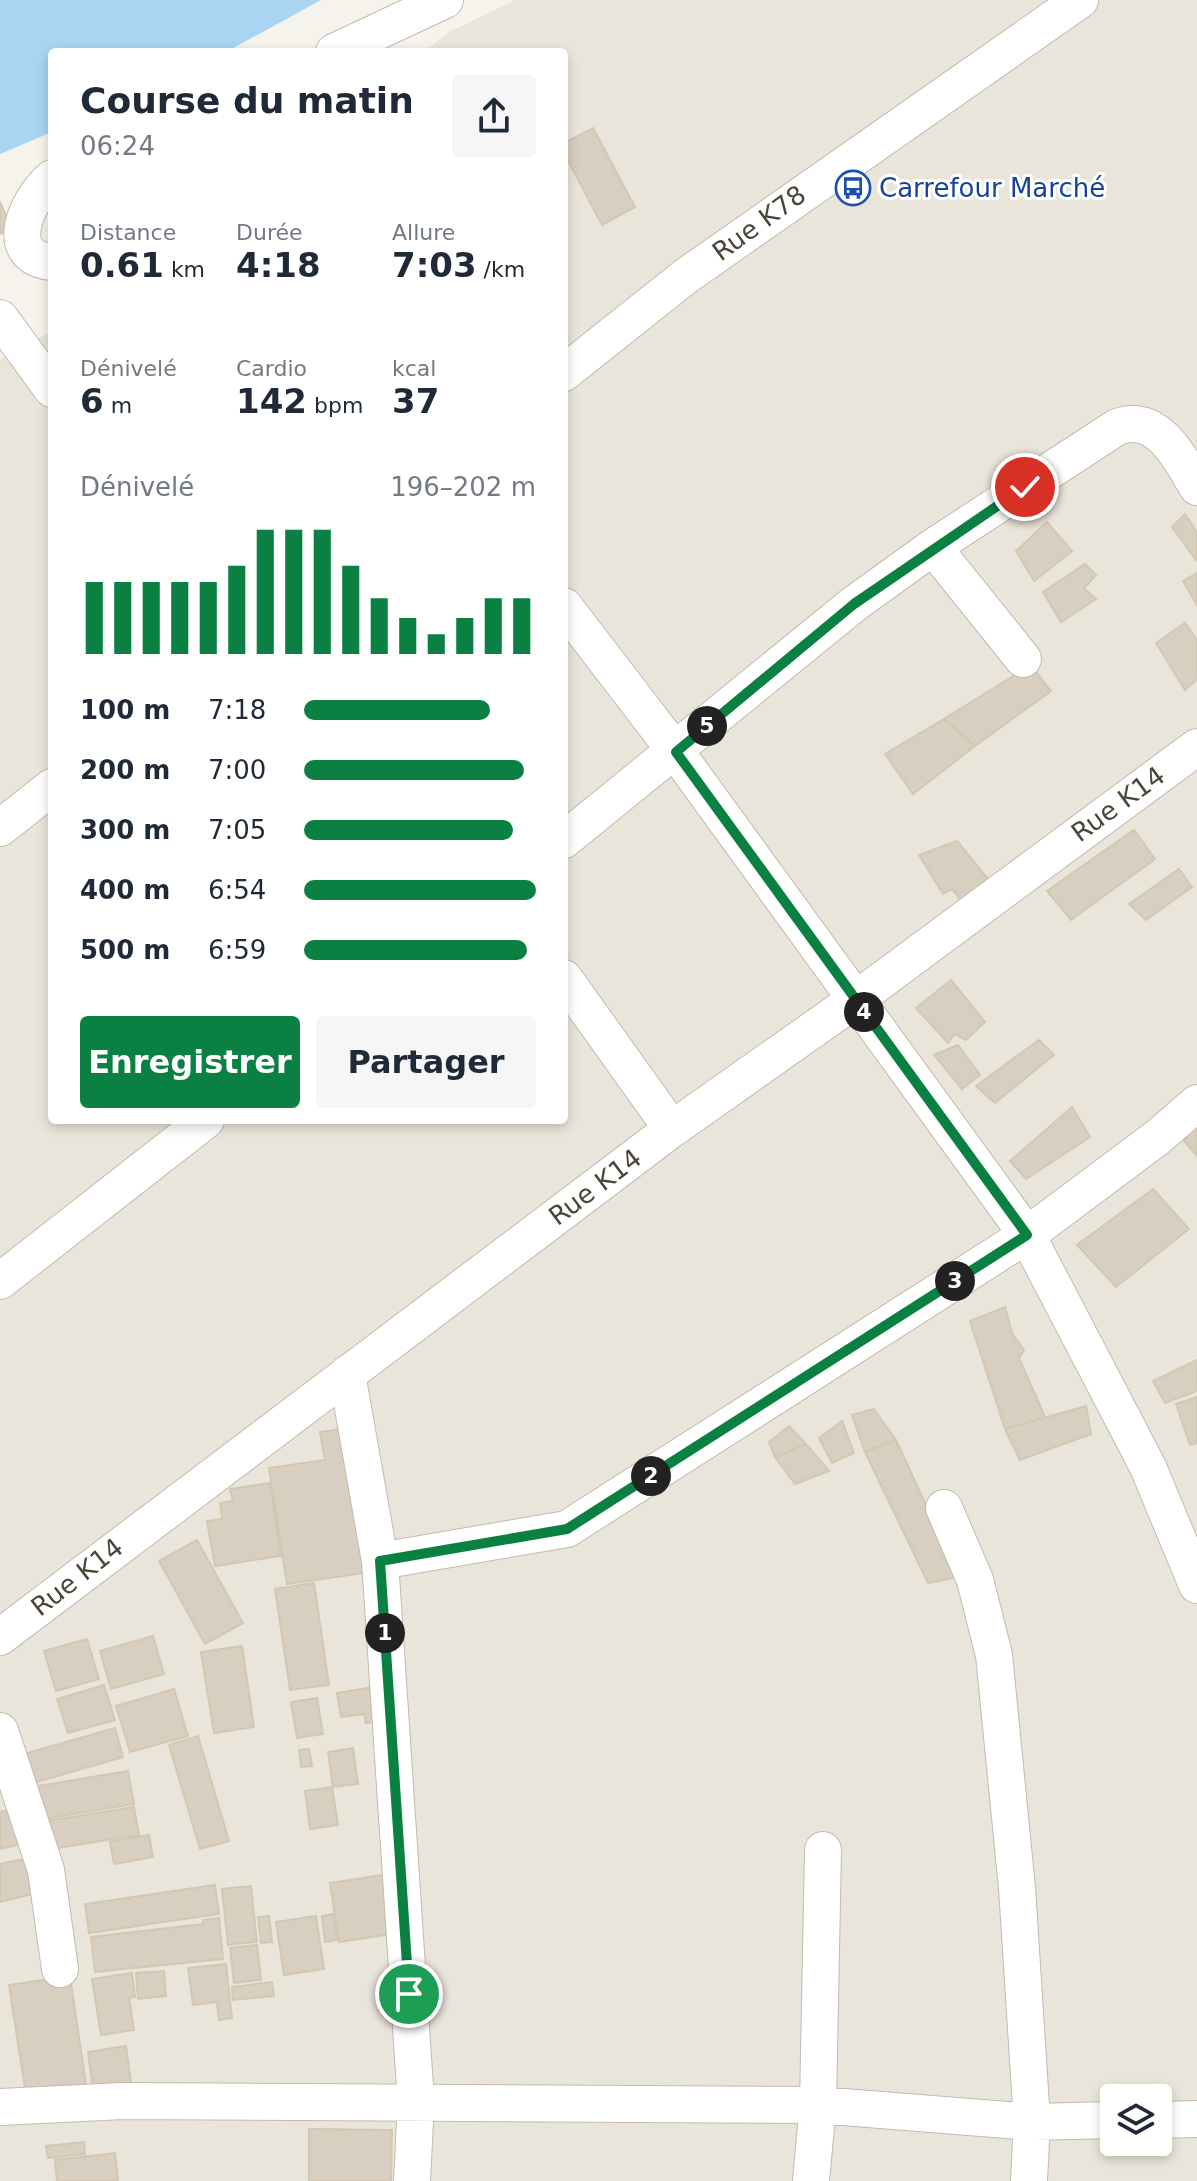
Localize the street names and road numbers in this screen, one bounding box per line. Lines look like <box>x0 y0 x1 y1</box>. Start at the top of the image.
street label: Rue K78 <box>707 179 811 267</box>
street label: Rue K14 <box>1066 760 1170 848</box>
street label: Rue K14 <box>543 1143 647 1231</box>
street label: Rue K14 <box>25 1532 129 1622</box>

